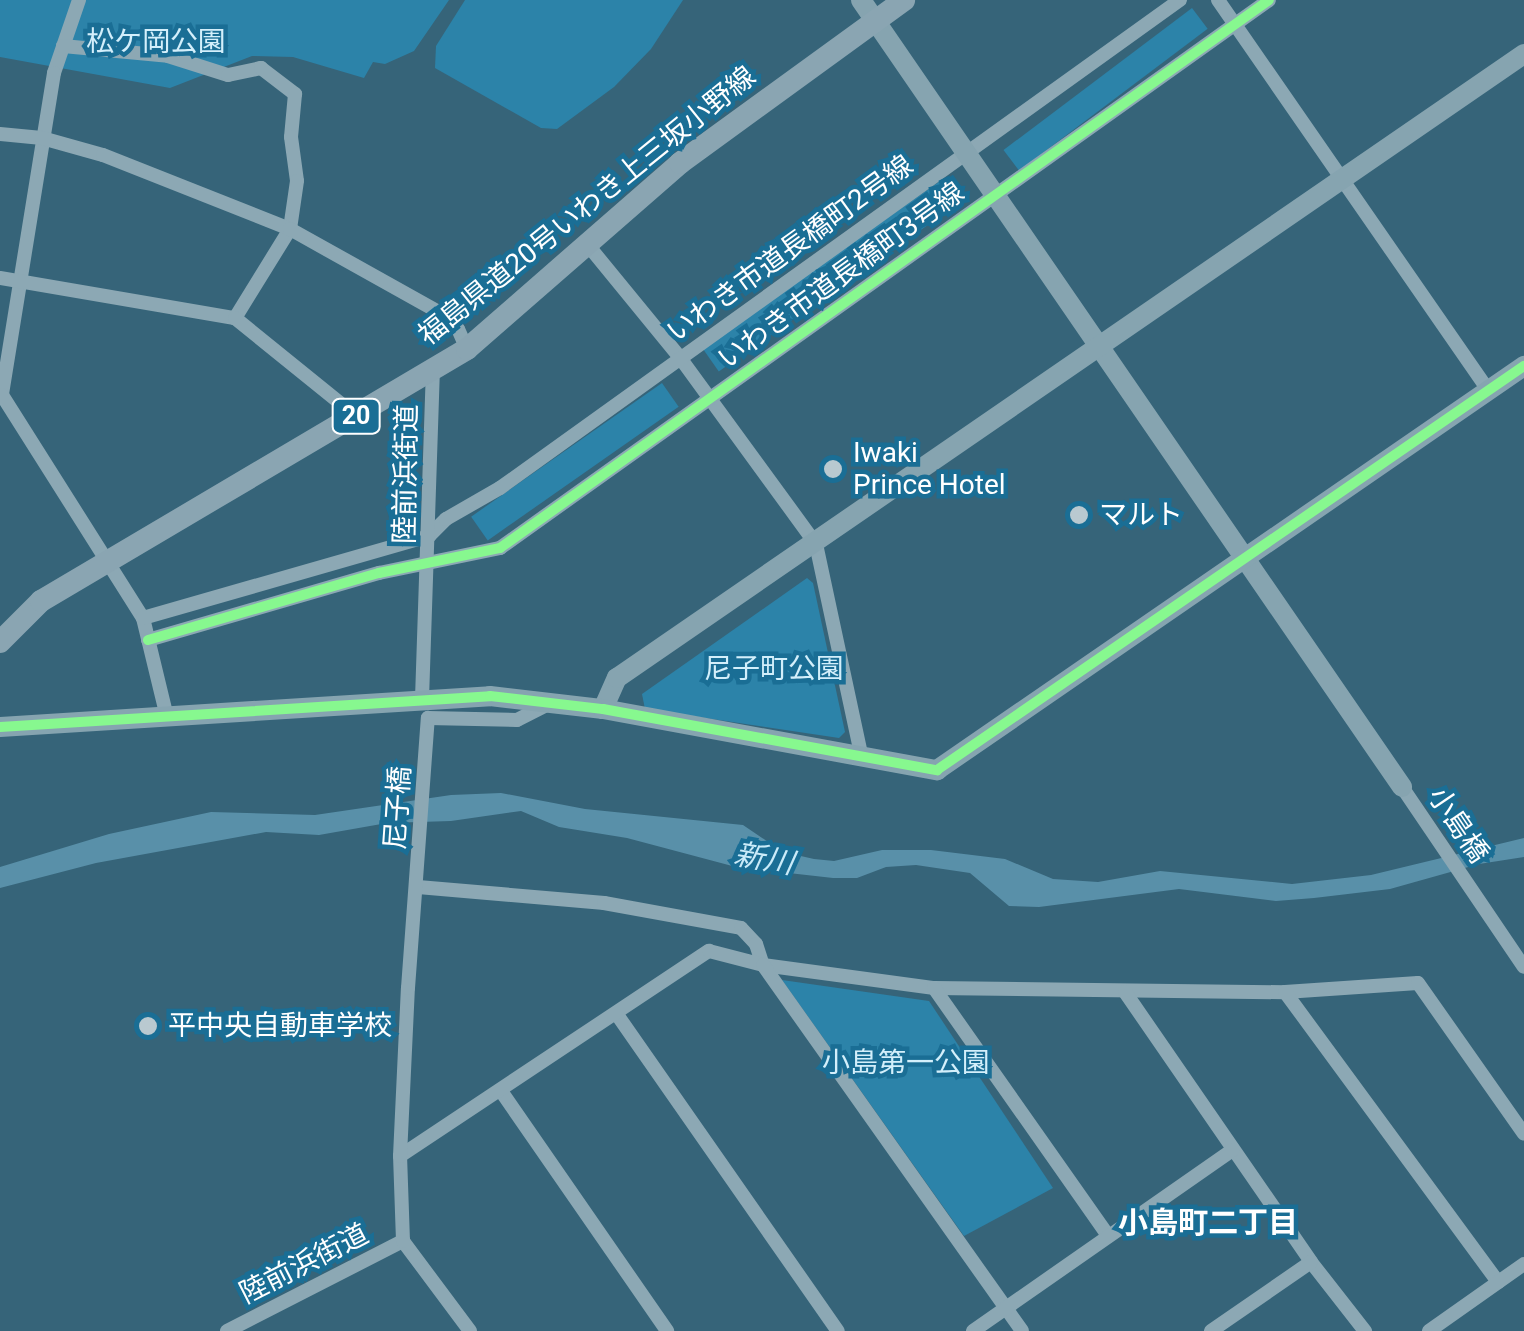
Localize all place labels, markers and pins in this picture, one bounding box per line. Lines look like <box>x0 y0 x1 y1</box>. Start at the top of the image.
place label: Iwaki Prince Hotel <box>853 436 1006 502</box>
marker: Iwaki Prince Hotel <box>822 458 844 480</box>
place label: マルト <box>1099 498 1183 532</box>
marker: マルト <box>1068 504 1090 526</box>
place label: 平中央自動車学校 <box>168 1009 392 1043</box>
marker: 平中央自動車学校 <box>137 1015 159 1037</box>

